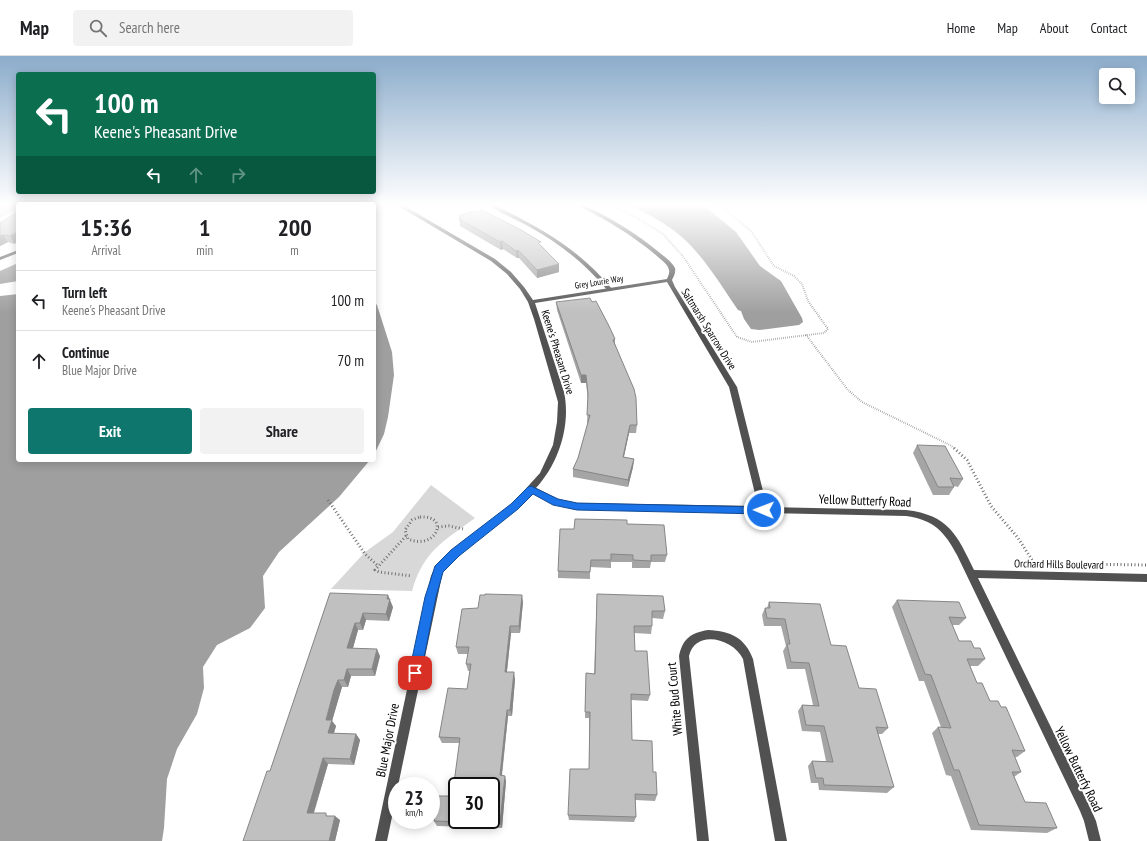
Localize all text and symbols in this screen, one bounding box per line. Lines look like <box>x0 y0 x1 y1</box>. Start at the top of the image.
search box <box>73 10 353 46</box>
text: Map <box>20 16 49 40</box>
icon: search <box>87 17 109 39</box>
text: Search here <box>119 18 180 37</box>
text: Home <box>947 19 975 37</box>
text: Map <box>997 19 1018 37</box>
text: About <box>1040 19 1069 37</box>
text: Contact <box>1091 19 1127 37</box>
map controls <box>1099 68 1135 104</box>
button: search <box>1099 68 1135 104</box>
text: 100 m <box>94 84 158 121</box>
icon: left <box>28 88 80 140</box>
text: Keene's Pheasant Drive <box>94 120 238 143</box>
icon: left <box>143 164 165 186</box>
icon: ahead <box>185 164 207 186</box>
icon: right <box>227 164 249 186</box>
text: 15:36 <box>80 212 132 243</box>
text: 1 <box>199 212 210 243</box>
text: 200 <box>277 212 312 243</box>
text: Arrival <box>91 242 121 259</box>
text: min <box>196 242 213 259</box>
text: m <box>290 242 299 259</box>
street label: Grey Lourie Way <box>574 272 625 291</box>
text: Turn left <box>62 283 107 302</box>
street label: Saltmarsh Sparrow Drive <box>678 286 740 373</box>
icon: left <box>28 290 50 312</box>
text: 100 m <box>331 291 364 310</box>
text: Keene's Pheasant Drive <box>62 302 166 319</box>
street label: Keene's Pheasant Drive <box>538 308 578 396</box>
text: Continue <box>62 343 109 362</box>
icon: ahead <box>28 350 50 372</box>
text: 70 m <box>338 351 364 370</box>
text: Blue Major Drive <box>62 362 137 379</box>
button: Exit <box>28 408 192 454</box>
button: Share <box>200 408 364 454</box>
position arrow <box>743 489 785 531</box>
street label: Yellow Butterfy Road <box>818 490 912 511</box>
street label: Orchard Hills Boulevard <box>1014 556 1104 572</box>
pin <box>398 656 432 690</box>
street label: White Bud Court <box>663 661 686 736</box>
icon: arrive <box>404 662 426 684</box>
street label: Blue Major Drive <box>372 702 403 778</box>
street label: Yellow Butterfy Road <box>1051 724 1106 815</box>
speed limit sign: 30 <box>448 777 500 829</box>
text: 23 <box>404 785 424 811</box>
text: km/h <box>405 806 423 819</box>

